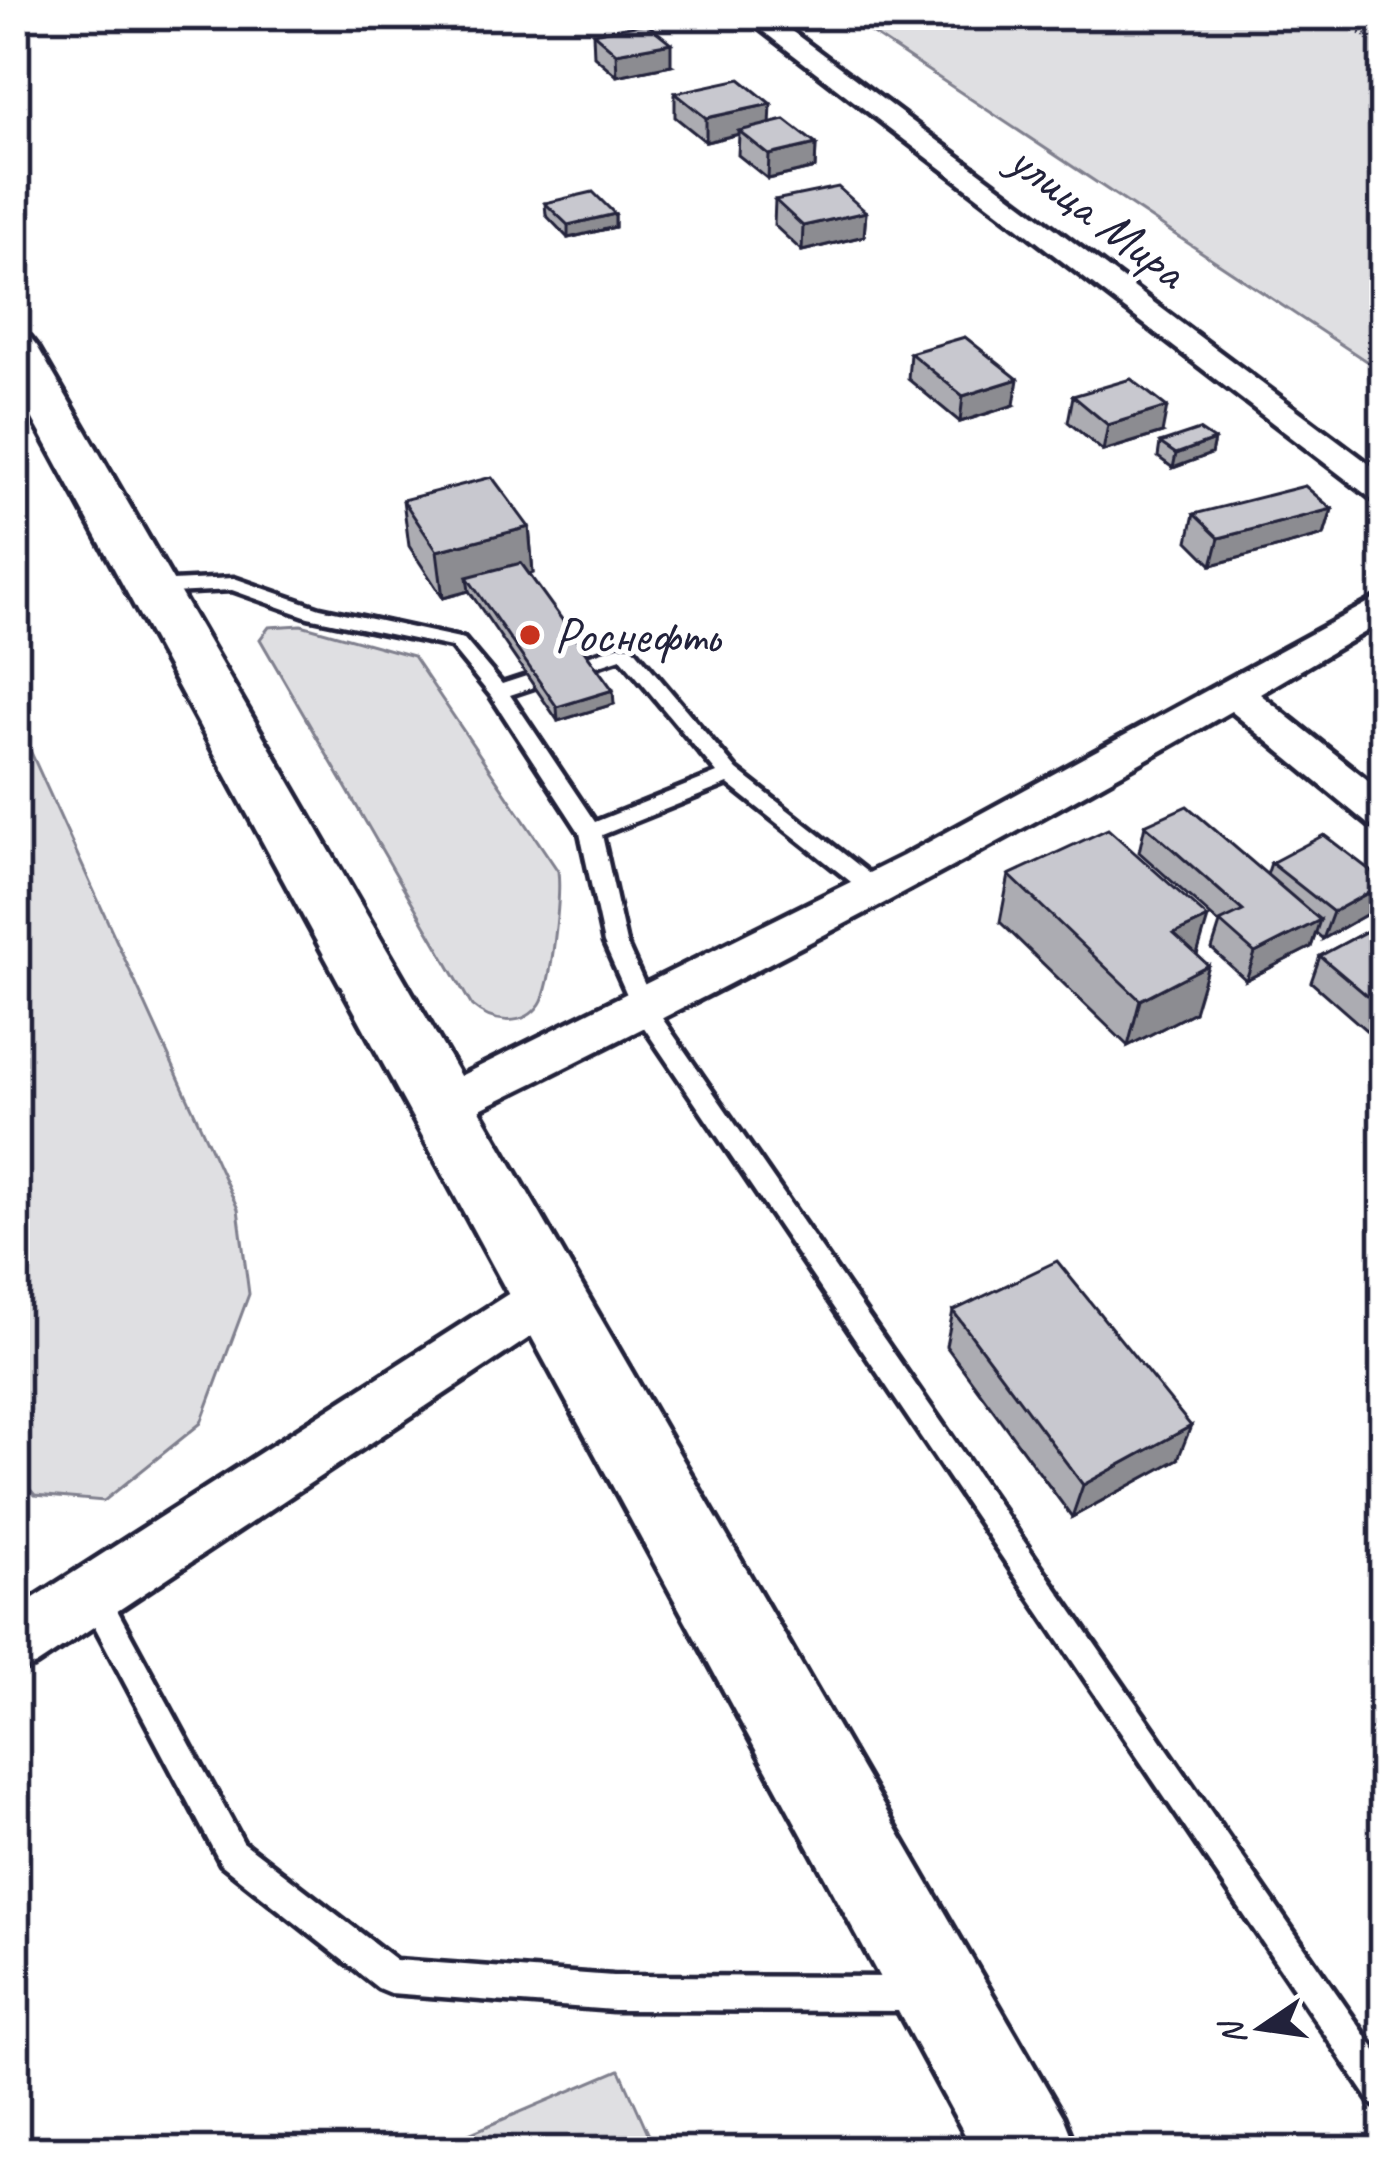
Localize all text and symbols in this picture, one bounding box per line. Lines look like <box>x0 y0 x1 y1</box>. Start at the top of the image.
street label: улица Мира <box>994 126 1202 304</box>
place label: Роснефть <box>554 603 722 667</box>
marker: Роснефть <box>517 622 543 648</box>
north arrow <box>1201 1968 1321 2088</box>
text: N <box>1209 2014 1256 2049</box>

